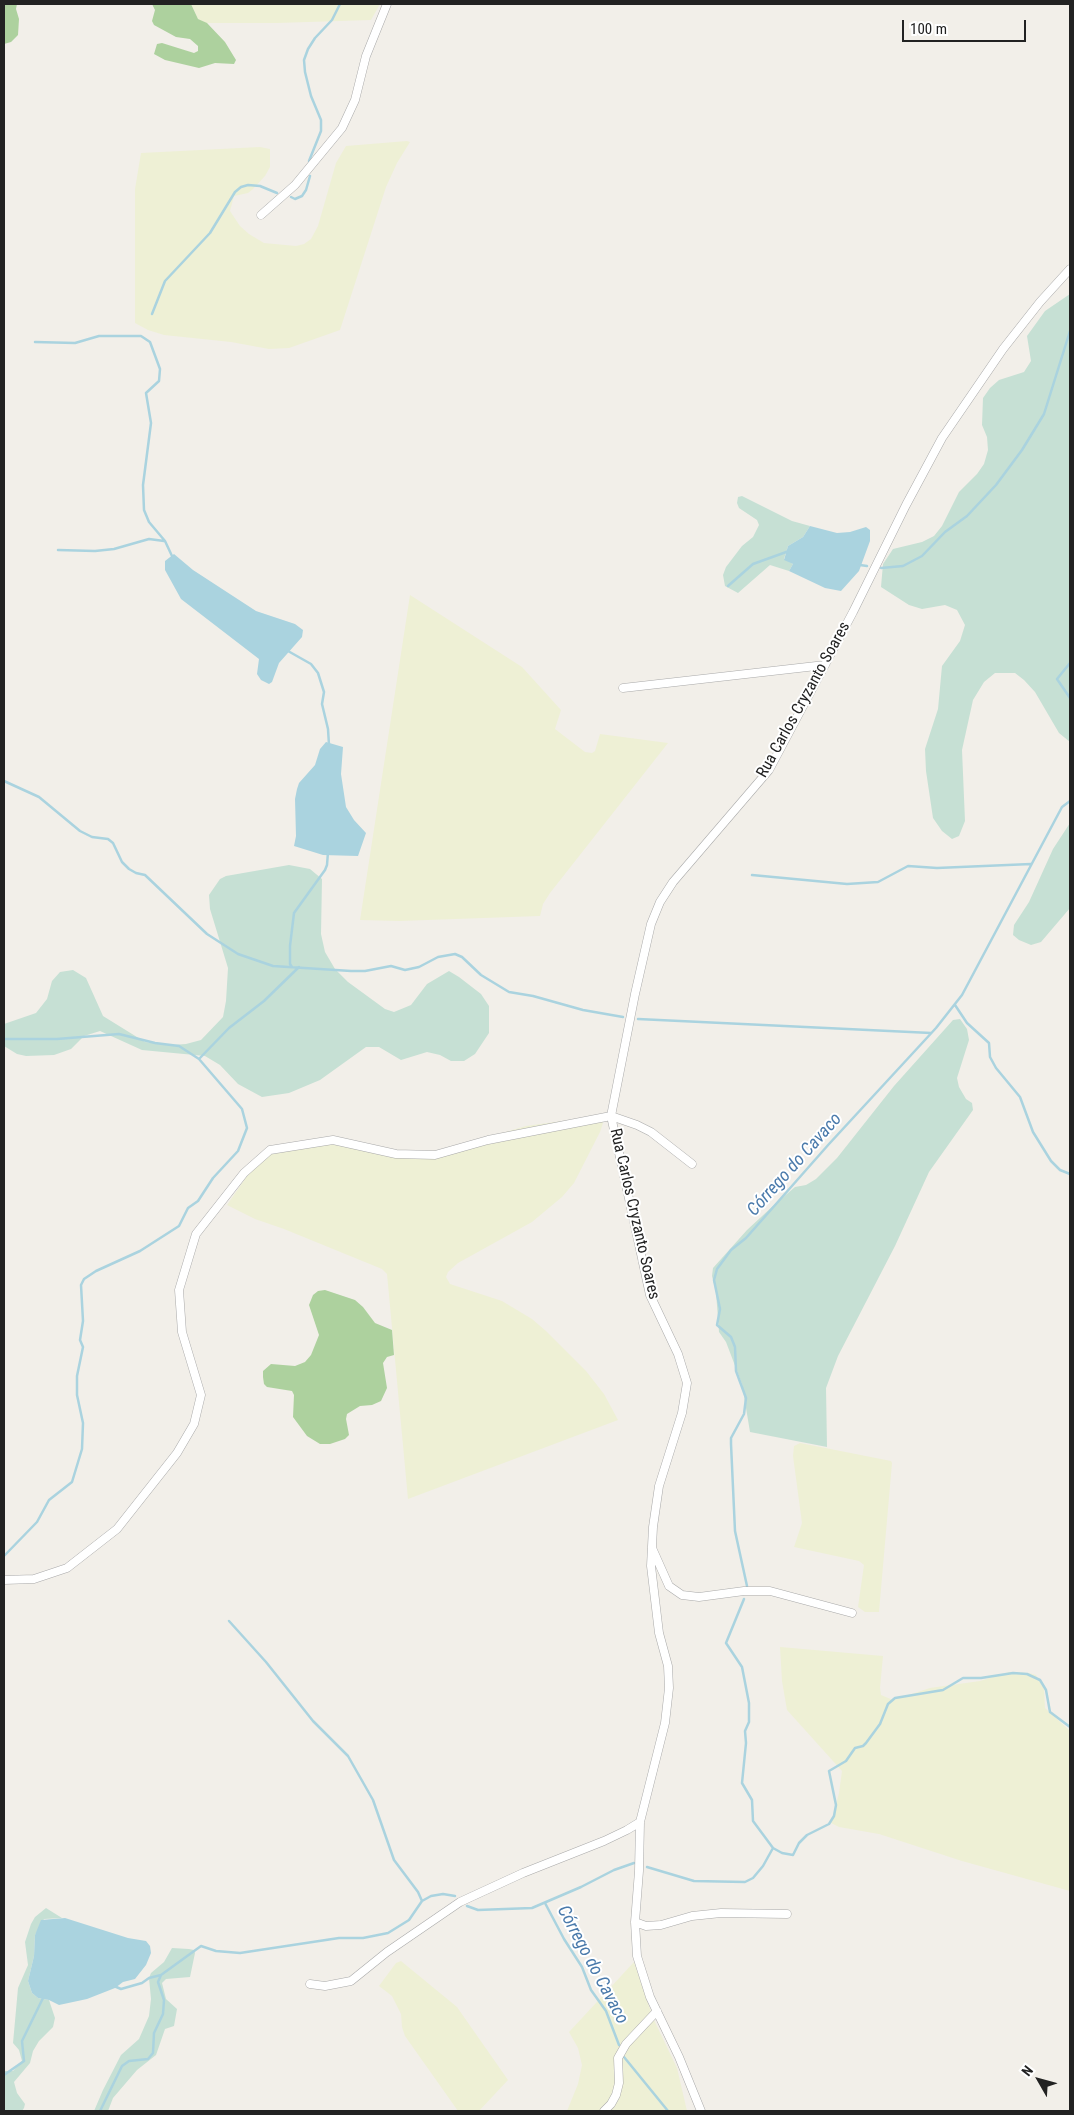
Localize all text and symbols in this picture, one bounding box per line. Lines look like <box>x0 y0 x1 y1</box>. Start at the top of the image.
scale bar <box>904 10 1028 42</box>
text: 100 m <box>910 20 947 38</box>
street label: Rua Carlos Cryzanto Soares <box>753 619 855 781</box>
water label: Córrego do Cavaco <box>743 1109 847 1221</box>
street label: Rua Carlos Cryzanto Soares <box>605 1127 663 1301</box>
water label: Córrego do Cavaco <box>552 1902 632 2028</box>
north arrow <box>1014 2055 1064 2105</box>
text: N <box>1018 2062 1036 2079</box>

